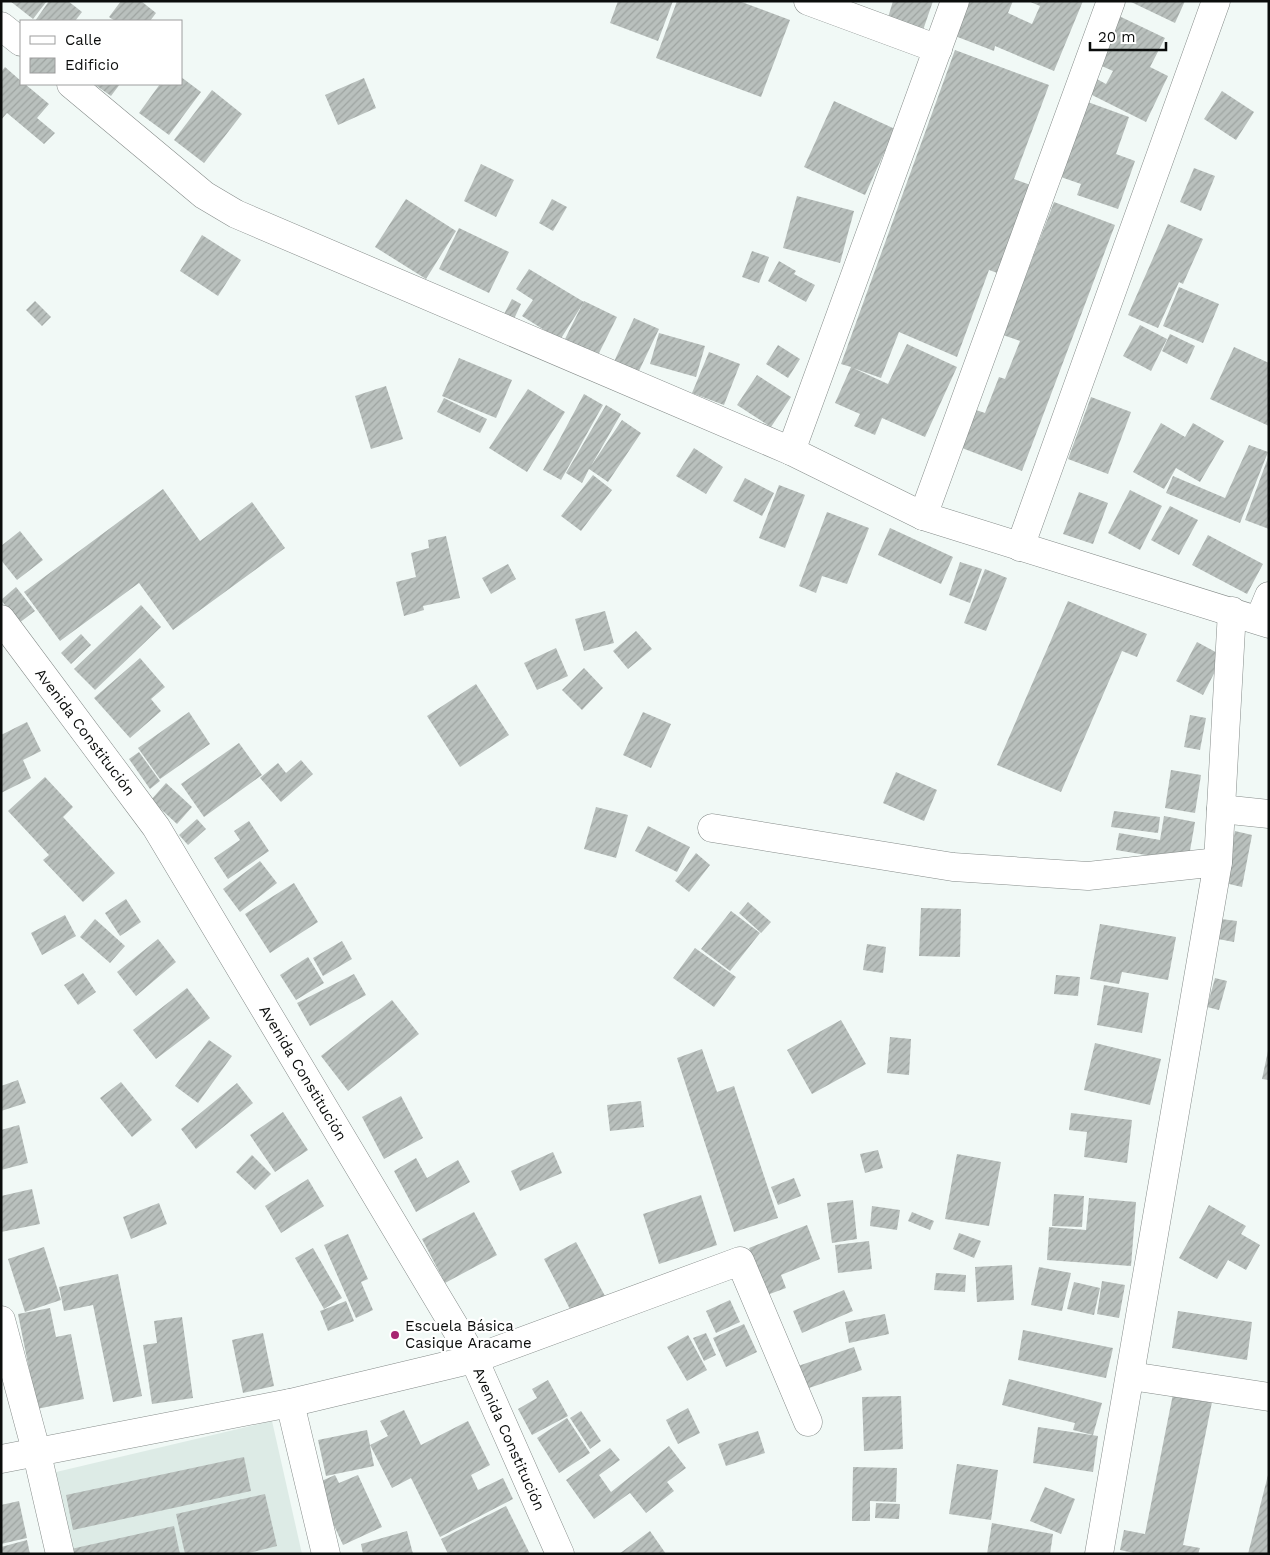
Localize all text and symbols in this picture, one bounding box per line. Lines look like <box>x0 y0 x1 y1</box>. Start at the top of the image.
legend <box>20 20 182 85</box>
scale bar <box>1090 20 1166 52</box>
text: 20 m <box>1098 28 1136 46</box>
text: Calle <box>65 31 102 49</box>
text: Edificio <box>65 56 119 74</box>
street label: Avenida Constitución <box>31 665 139 799</box>
street label: Avenida Constitución <box>255 1002 351 1144</box>
place label: Escuela Básica Casique Aracame <box>405 1317 532 1352</box>
marker: Escuela Básica Casique Aracame <box>389 1329 401 1341</box>
street label: Avenida Constitución <box>469 1365 549 1513</box>

